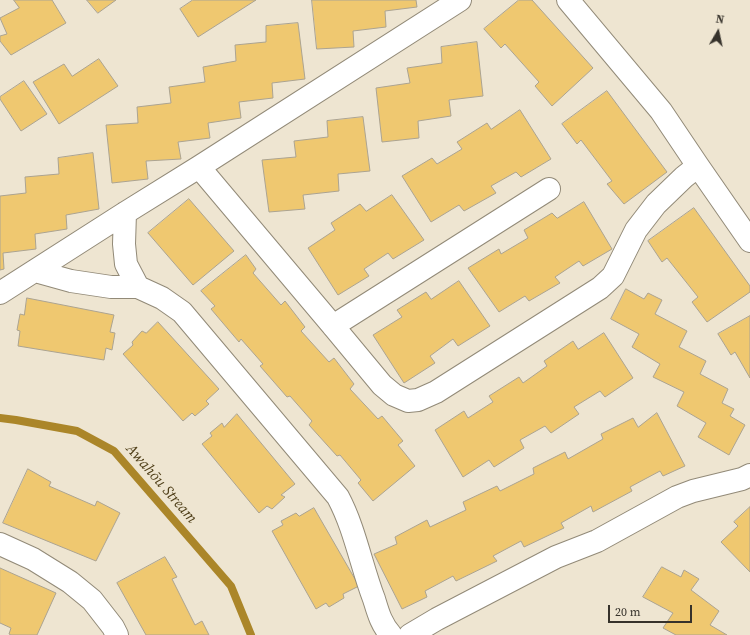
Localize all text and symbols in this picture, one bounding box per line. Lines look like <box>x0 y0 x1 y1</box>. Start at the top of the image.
north arrow <box>698 12 738 52</box>
text: N <box>715 12 725 28</box>
water label: Awahōu Stream <box>122 441 200 527</box>
scale bar <box>610 597 694 623</box>
text: 20 m <box>615 604 641 620</box>

